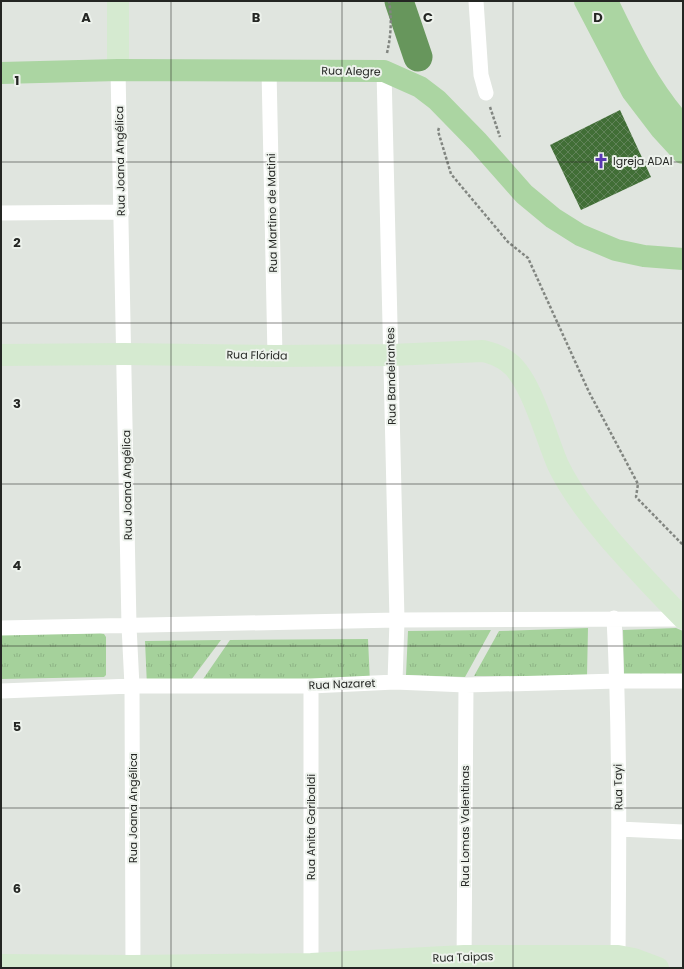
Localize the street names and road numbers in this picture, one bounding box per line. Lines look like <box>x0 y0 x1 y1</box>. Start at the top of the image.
street label: Rua Alegre <box>321 62 381 80</box>
street label: Rua Joana Angélica <box>111 106 129 216</box>
street label: Rua Martino de Matini <box>263 153 281 273</box>
street label: Rua Bandeirantes <box>382 327 400 425</box>
street label: Rua Flórida <box>226 346 288 364</box>
street label: Rua Joana Angélica <box>118 430 136 540</box>
street label: Rua Nazaret <box>308 675 376 693</box>
street label: Rua Joana Angélica <box>125 753 141 863</box>
street label: Rua Tayi <box>610 763 626 810</box>
street label: Rua Lomas Valentinas <box>457 765 473 887</box>
street label: Rua Anita Garibaldi <box>303 774 319 880</box>
street label: Rua Taipas <box>432 948 494 966</box>

